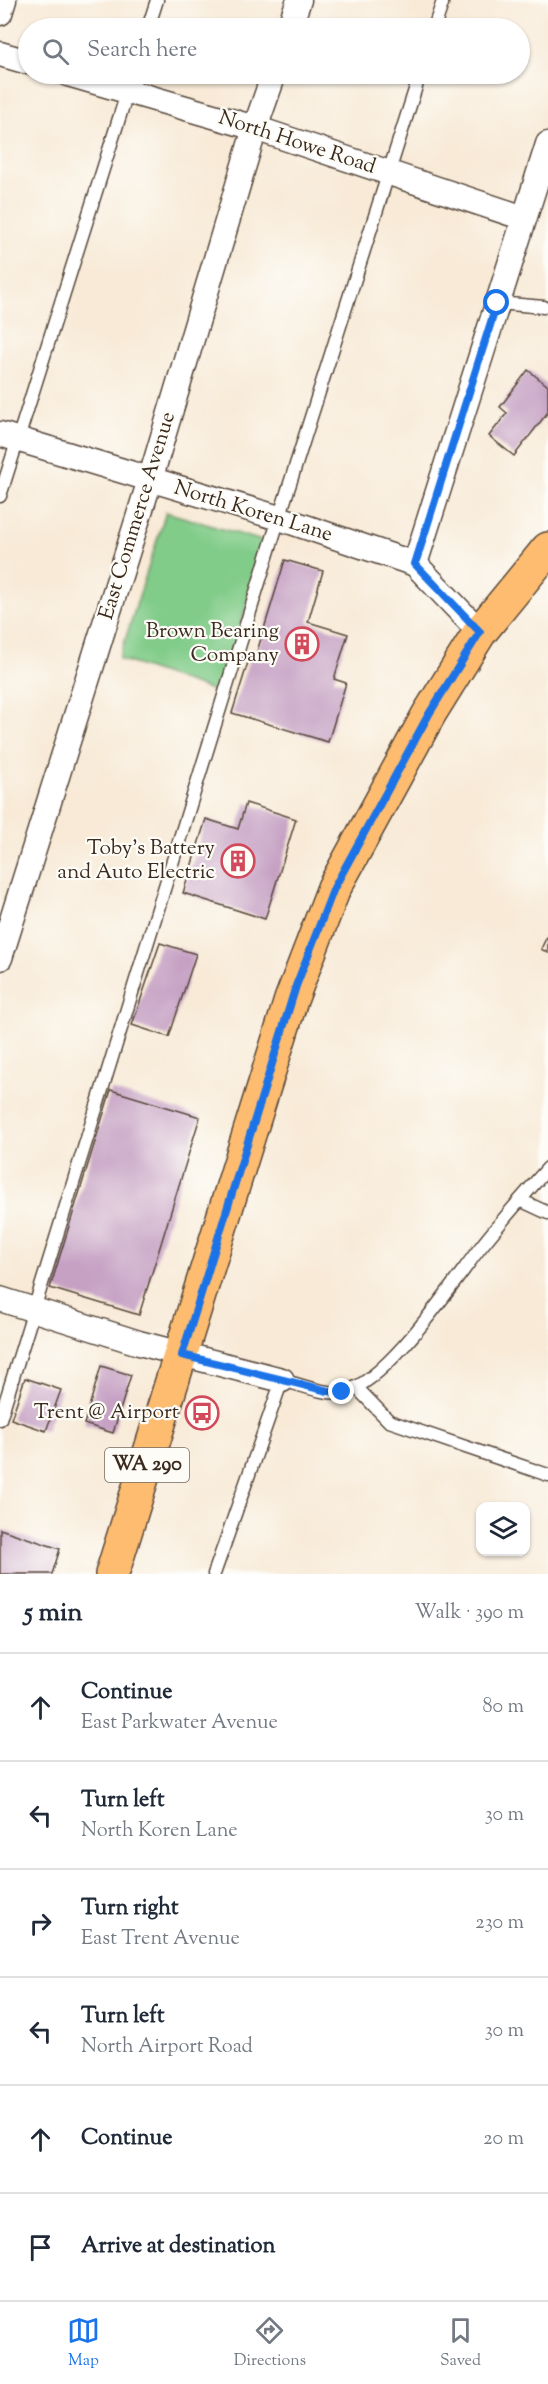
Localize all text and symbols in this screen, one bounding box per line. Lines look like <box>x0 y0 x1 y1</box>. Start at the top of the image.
search box <box>18 18 530 84</box>
icon: search <box>39 35 72 68</box>
text: Search here <box>87 35 197 67</box>
street label: North Howe Road <box>214 103 380 183</box>
route start <box>483 289 509 315</box>
street label: East Commerce Avenue <box>92 408 184 624</box>
street label: North Koren Lane <box>170 474 336 550</box>
place label: Brown Bearing Company <box>146 617 280 671</box>
building icon: Brown Bearing Company <box>284 626 320 662</box>
place label: Toby's Battery and Auto Electric <box>57 834 216 888</box>
building icon: Toby's Battery and Auto Electric <box>220 843 256 879</box>
route end <box>328 1378 354 1404</box>
bus stop icon: Trent @ Airport <box>184 1395 220 1431</box>
place label: Trent @ Airport <box>34 1398 179 1428</box>
road number: WA 290 <box>105 1448 189 1482</box>
map controls <box>476 1502 530 1556</box>
button: layers <box>476 1502 530 1556</box>
text: 5 min <box>24 1595 83 1632</box>
text: Walk · 390 m <box>415 1599 524 1628</box>
text: Continue <box>81 1677 172 1709</box>
icon: ahead <box>24 1691 57 1724</box>
text: 80 m <box>483 1693 524 1722</box>
text: East Parkwater Avenue <box>81 1709 278 1738</box>
text: Turn left <box>81 1785 164 1817</box>
icon: left <box>24 1799 57 1832</box>
text: 30 m <box>485 1801 524 1830</box>
text: North Koren Lane <box>81 1817 238 1846</box>
text: Turn right <box>81 1893 178 1925</box>
icon: right <box>24 1907 57 1940</box>
text: 230 m <box>475 1909 524 1938</box>
text: East Trent Avenue <box>81 1925 240 1954</box>
text: Turn left <box>81 2001 164 2033</box>
icon: left <box>24 2015 57 2048</box>
text: 30 m <box>485 2017 524 2046</box>
text: North Airport Road <box>81 2033 253 2062</box>
icon: ahead <box>24 2123 57 2156</box>
text: Continue <box>81 2123 172 2155</box>
text: 20 m <box>483 2125 524 2154</box>
icon: arrive <box>24 2231 57 2264</box>
text: Arrive at destination <box>81 2231 276 2263</box>
tab: Map <box>67 2314 100 2373</box>
tab: Directions <box>234 2314 306 2373</box>
tab: Saved <box>440 2314 481 2373</box>

